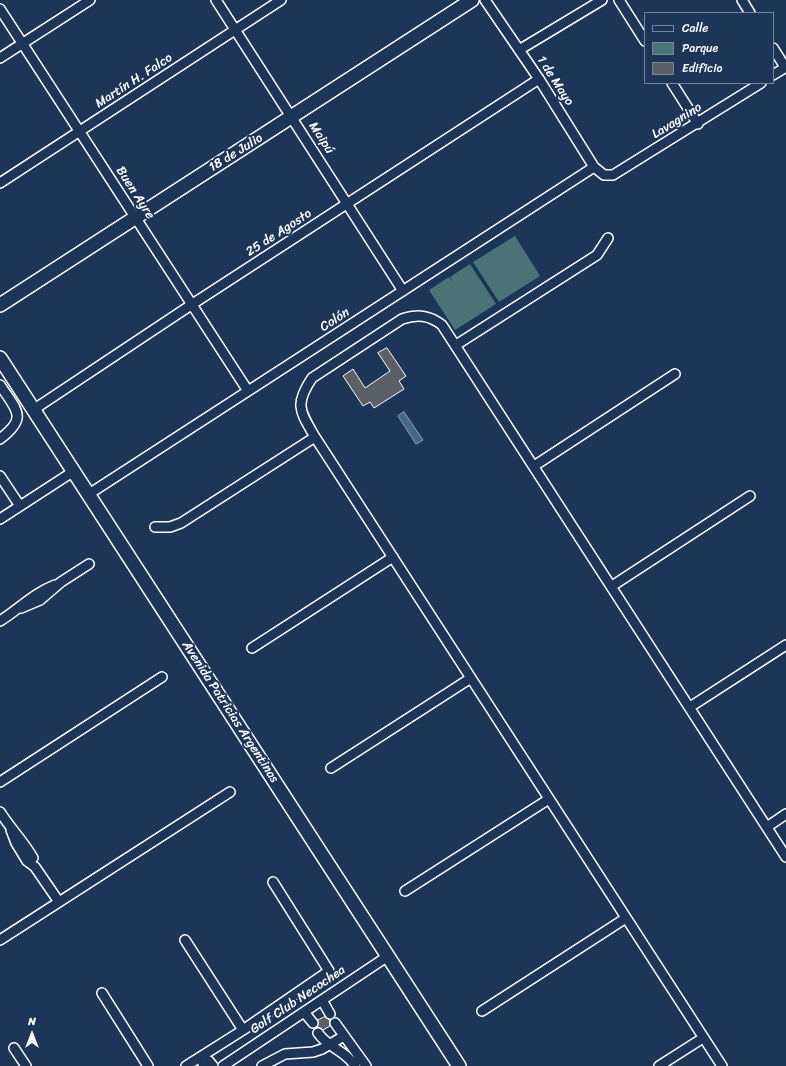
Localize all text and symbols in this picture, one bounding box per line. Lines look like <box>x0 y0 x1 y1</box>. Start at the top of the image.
legend <box>644 12 774 84</box>
text: Calle <box>682 17 709 39</box>
text: Parque <box>682 37 718 59</box>
street label: Martín H. Falco <box>92 50 176 112</box>
street label: 1 de Mayo <box>533 53 577 109</box>
text: Edificio <box>682 57 722 79</box>
street label: Lavagnino <box>649 100 705 142</box>
street label: Maipú <box>305 119 337 157</box>
street label: 18 de Julio <box>206 130 266 176</box>
street label: Buen Ayre <box>112 164 158 222</box>
street label: 25 de Agosto <box>243 206 315 260</box>
street label: Colón <box>317 305 353 335</box>
street label: Avenida Patricias Argentinas <box>178 638 282 786</box>
street label: Golf Club Necochea <box>247 962 349 1038</box>
text: N <box>28 1012 36 1031</box>
north arrow <box>12 1014 52 1054</box>

